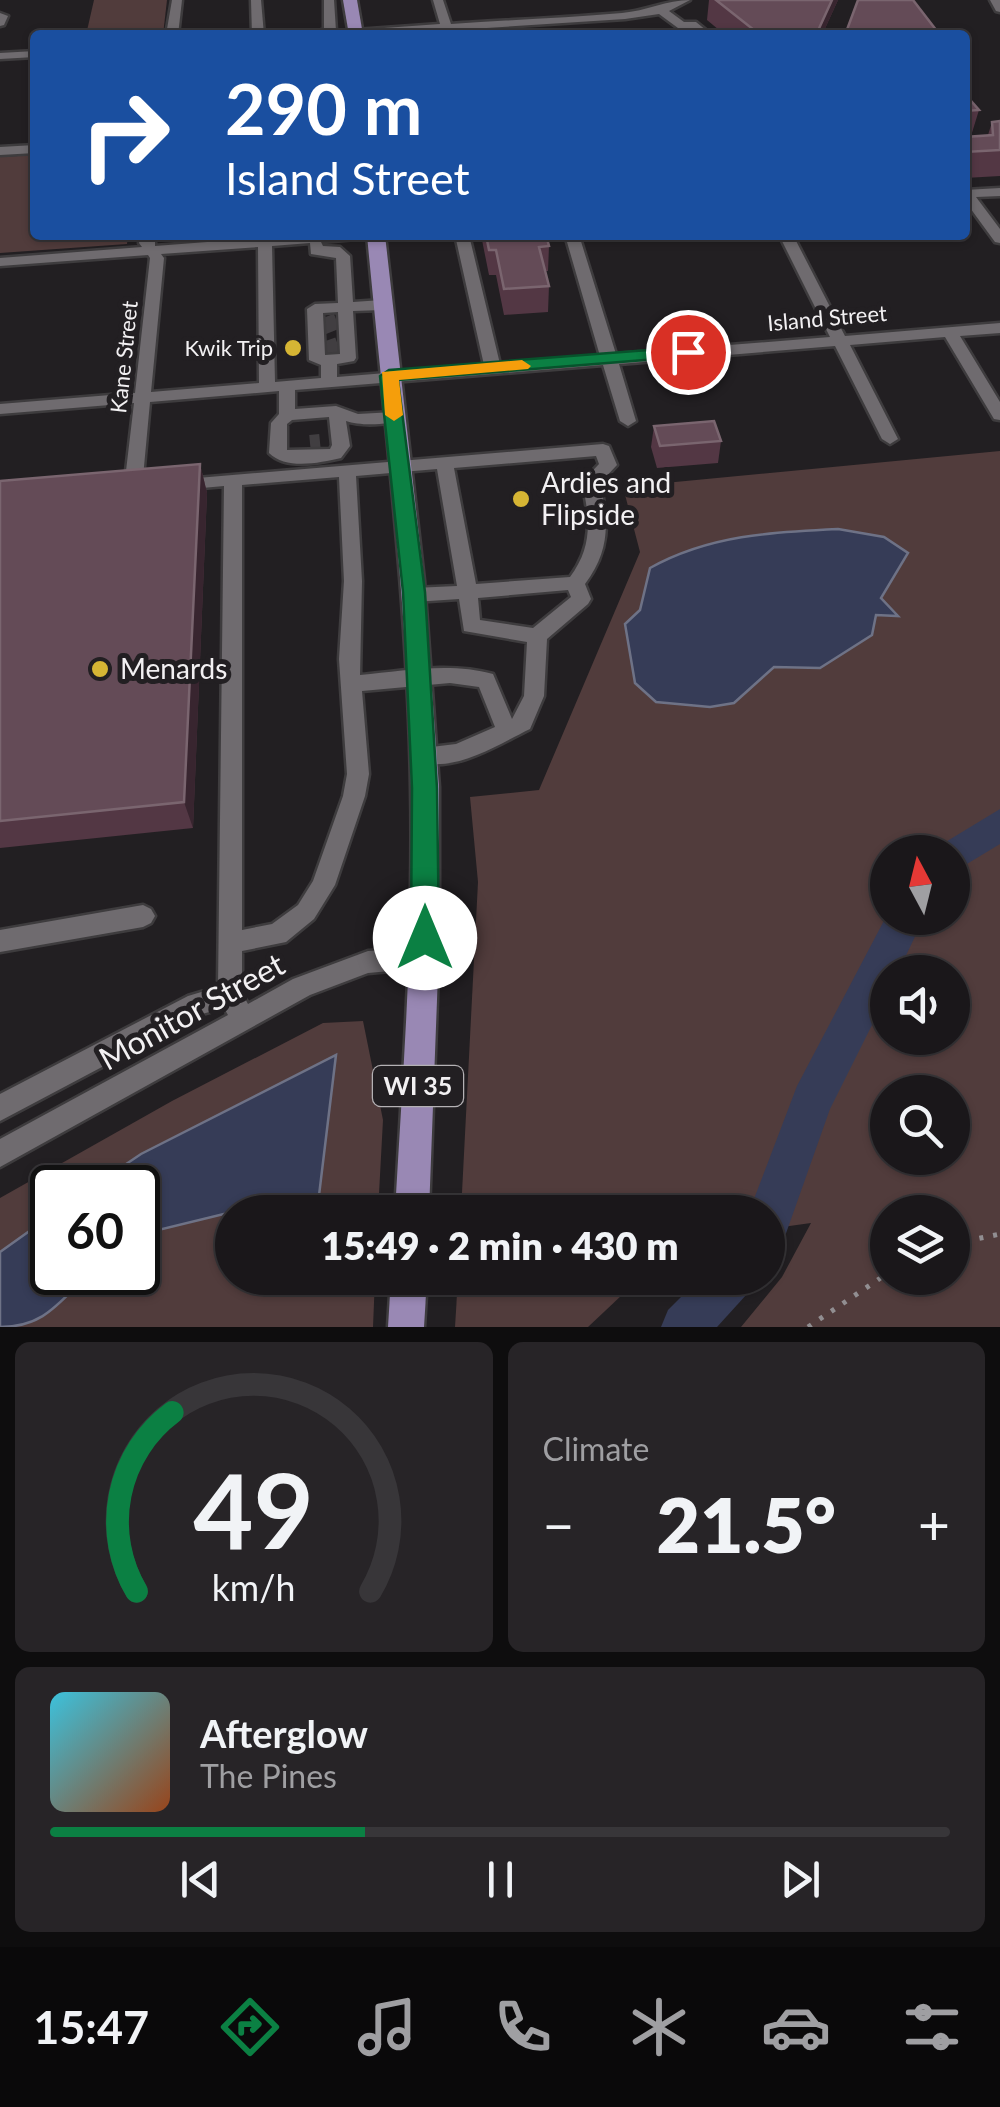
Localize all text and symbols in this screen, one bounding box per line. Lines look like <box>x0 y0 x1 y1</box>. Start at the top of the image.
text: 290 m <box>225 66 422 150</box>
icon: right <box>60 70 190 200</box>
text: Island Street <box>225 151 470 205</box>
street label: Kane Street <box>104 299 143 415</box>
street label: Island Street <box>766 299 888 336</box>
pin <box>646 310 731 395</box>
icon: arrive <box>661 325 716 380</box>
place label: Kwik Trip <box>184 334 273 361</box>
marker: Kwik Trip <box>282 337 304 359</box>
place label: Ardies and Flipside <box>541 465 671 531</box>
marker: Ardies and Flipside <box>510 488 532 510</box>
place label: Menards <box>120 651 227 685</box>
marker: Menards <box>89 658 111 680</box>
north arrow <box>870 835 970 935</box>
map controls <box>870 835 970 1295</box>
position arrow <box>373 886 477 990</box>
street label: Monitor Street <box>92 943 291 1078</box>
button: sound <box>870 955 970 1055</box>
road number: WI 35 <box>373 1066 463 1106</box>
button: search <box>870 1075 970 1175</box>
speed limit sign: 60 <box>30 1165 160 1295</box>
button: layers <box>870 1195 970 1295</box>
text: 15:49 · 2 min · 430 m <box>321 1222 679 1268</box>
text: Climate <box>543 1429 649 1468</box>
text: 49 <box>193 1446 314 1571</box>
text: 21.5° <box>656 1479 836 1569</box>
text: − <box>543 1491 574 1557</box>
text: + <box>918 1491 950 1557</box>
text: km/h <box>212 1566 296 1609</box>
text: Afterglow <box>200 1710 368 1756</box>
text: The Pines <box>200 1756 337 1795</box>
icon: previous <box>173 1852 228 1907</box>
icon: pause <box>473 1852 528 1907</box>
icon: next <box>773 1852 828 1907</box>
icon: directions <box>215 1992 285 2062</box>
icon: music <box>352 1992 422 2062</box>
icon: phone <box>488 1992 558 2062</box>
icon: climate <box>624 1992 694 2062</box>
icon: car <box>761 1992 831 2062</box>
icon: filters <box>897 1992 967 2062</box>
text: 15:47 <box>33 2000 149 2054</box>

